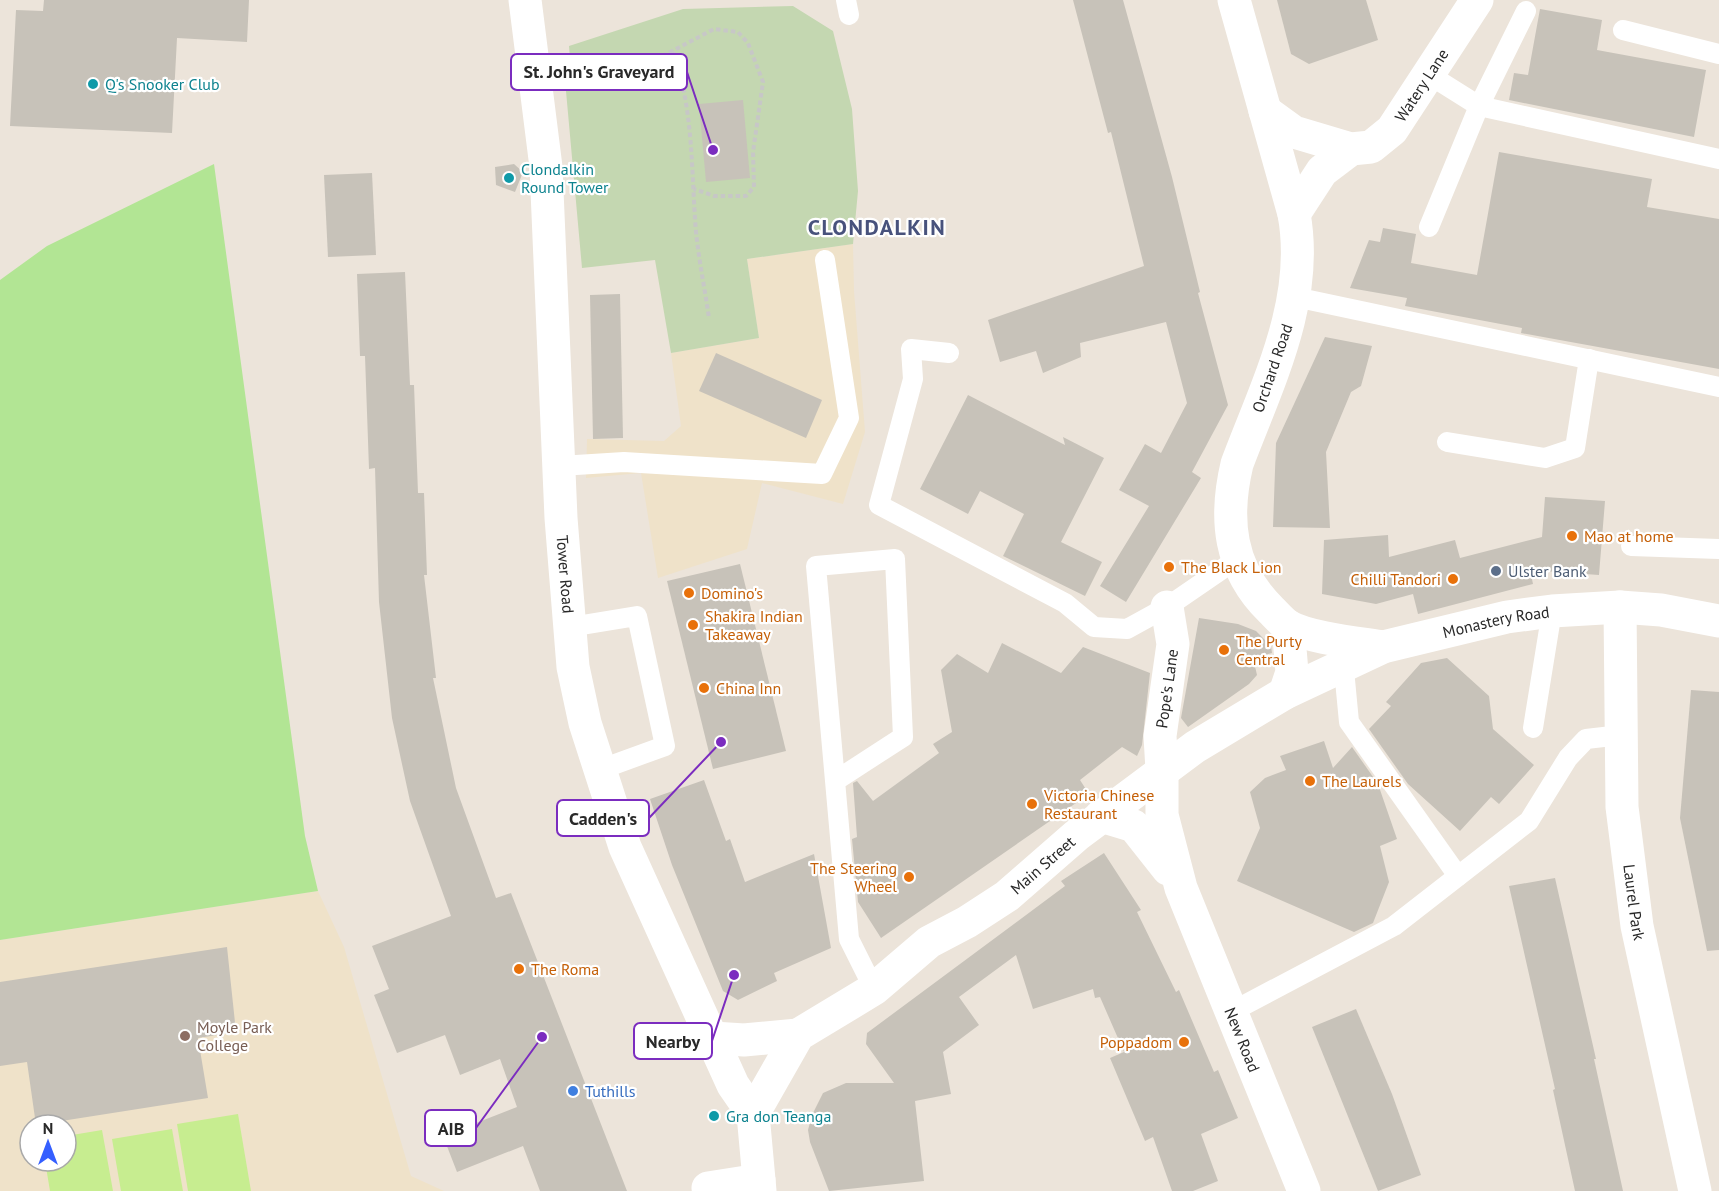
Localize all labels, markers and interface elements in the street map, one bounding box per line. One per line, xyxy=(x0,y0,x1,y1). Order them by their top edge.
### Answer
street label: Watery Lane xyxy=(1390,45,1453,125)
callout: St. John's Graveyard xyxy=(511,54,687,90)
text: St. John's Graveyard xyxy=(523,60,675,83)
place label: Q's Snooker Club xyxy=(105,74,220,94)
marker: Q's Snooker Club xyxy=(86,77,100,91)
place label: Clondalkin Round Tower xyxy=(521,159,609,197)
marker: Clondalkin Round Tower xyxy=(502,171,516,185)
district label: CLONDALKIN xyxy=(808,213,946,241)
street label: Orchard Road xyxy=(1247,321,1297,415)
place label: Mao at home xyxy=(1584,526,1674,546)
marker: Mao at home xyxy=(1565,529,1579,543)
street label: Tower Road xyxy=(552,534,579,614)
place label: The Black Lion xyxy=(1181,557,1282,577)
marker: The Black Lion xyxy=(1162,560,1176,574)
place label: Ulster Bank xyxy=(1508,561,1587,581)
marker: Ulster Bank xyxy=(1489,564,1503,578)
place label: Chilli Tandori xyxy=(1351,569,1441,589)
marker: Chilli Tandori xyxy=(1446,572,1460,586)
place label: Domino's xyxy=(701,583,763,603)
marker: Domino's xyxy=(682,586,696,600)
street label: Monastery Road xyxy=(1441,601,1551,642)
place label: Shakira Indian Takeaway xyxy=(705,606,803,644)
marker: Shakira Indian Takeaway xyxy=(686,618,700,632)
place label: The Purty Central xyxy=(1236,631,1302,669)
marker: The Purty Central xyxy=(1217,643,1231,657)
street label: Pope's Lane xyxy=(1151,648,1182,729)
place label: China Inn xyxy=(716,678,781,698)
marker: China Inn xyxy=(697,681,711,695)
place label: The Laurels xyxy=(1322,771,1402,791)
marker: The Laurels xyxy=(1303,774,1317,788)
place label: Victoria Chinese Restaurant xyxy=(1043,785,1154,823)
marker: Victoria Chinese Restaurant xyxy=(1025,797,1039,811)
callout: Cadden's xyxy=(557,800,649,836)
text: Cadden's xyxy=(569,807,637,830)
street label: Main Street xyxy=(1006,831,1079,898)
place label: The Steering Wheel xyxy=(810,858,897,896)
street label: Laurel Park xyxy=(1619,863,1650,942)
marker: The Steering Wheel xyxy=(902,870,916,884)
place label: The Roma xyxy=(531,959,599,979)
marker: The Roma xyxy=(512,962,526,976)
street label: New Road xyxy=(1220,1004,1265,1075)
place label: Moyle Park College xyxy=(197,1017,272,1055)
callout: Nearby xyxy=(634,1023,712,1059)
marker: Moyle Park College xyxy=(178,1029,192,1043)
text: Nearby xyxy=(646,1030,701,1053)
place label: Poppadom xyxy=(1100,1032,1172,1052)
marker: Poppadom xyxy=(1177,1035,1191,1049)
place label: Tuthills xyxy=(585,1081,636,1101)
marker: Tuthills xyxy=(566,1084,580,1098)
place label: Gra don Teanga xyxy=(726,1106,831,1126)
marker: Gra don Teanga xyxy=(707,1109,721,1123)
callout: AIB xyxy=(425,1110,476,1146)
north arrow xyxy=(18,1113,78,1173)
text: AIB xyxy=(438,1117,464,1140)
text: N xyxy=(43,1118,53,1138)

